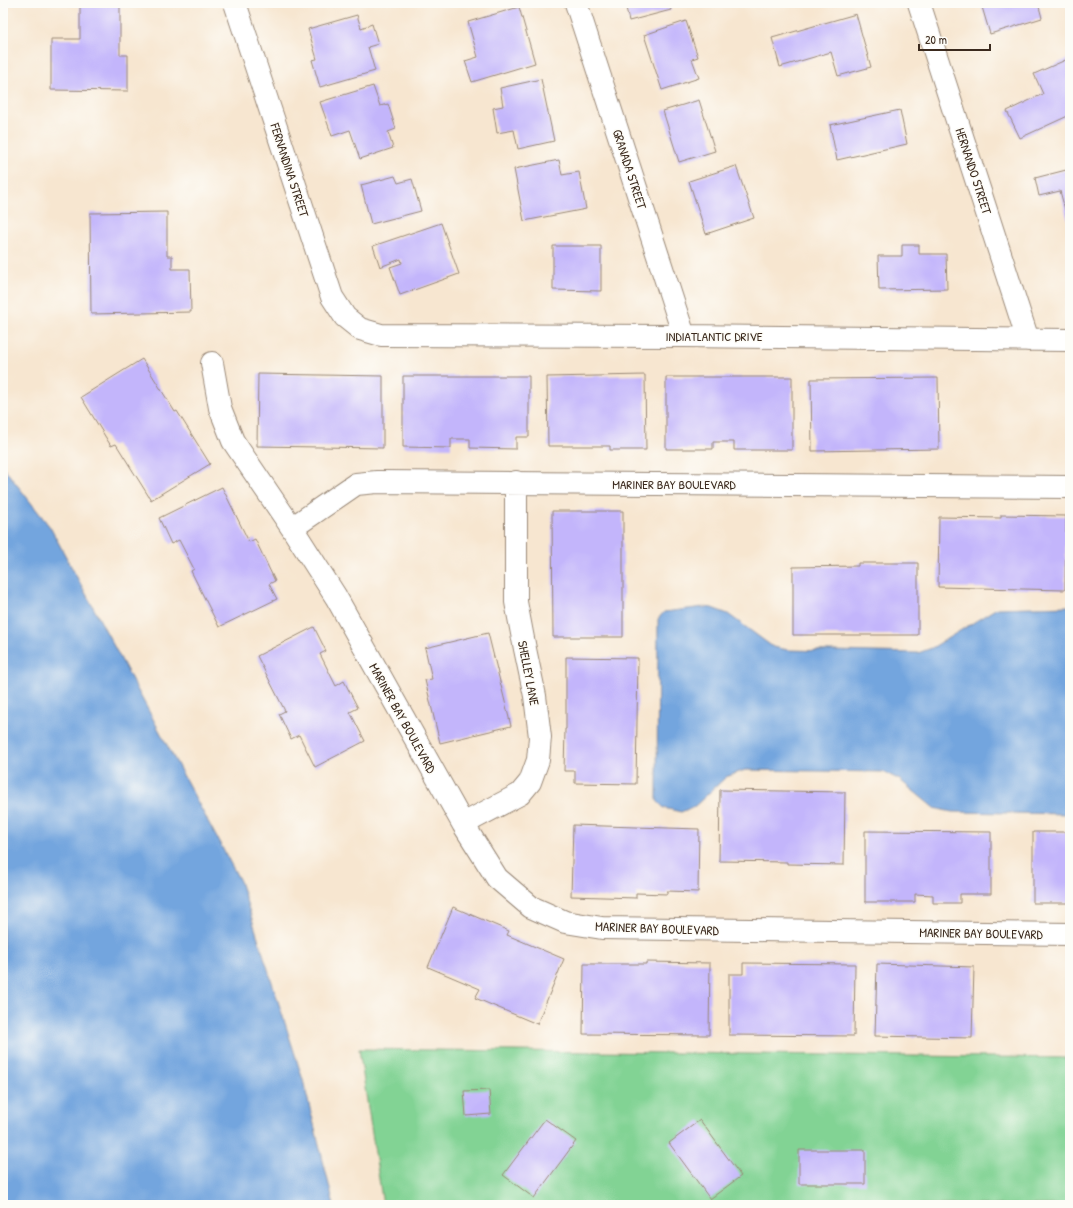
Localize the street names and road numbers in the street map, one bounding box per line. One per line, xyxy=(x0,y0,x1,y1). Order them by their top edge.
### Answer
street label: FERNANDINA STREET xyxy=(266,120,314,220)
street label: HERNANDO STREET xyxy=(952,125,997,217)
street label: GRANADA STREET xyxy=(609,127,652,212)
street label: INDIATLANTIC DRIVE xyxy=(665,327,763,345)
street label: MARINER BAY BOULEVARD xyxy=(612,475,737,493)
street label: SHELLEY LANE xyxy=(514,639,544,707)
street label: MARINER BAY BOULEVARD xyxy=(365,660,441,777)
street label: MARINER BAY BOULEVARD xyxy=(595,917,720,939)
street label: MARINER BAY BOULEVARD xyxy=(919,923,1044,943)

